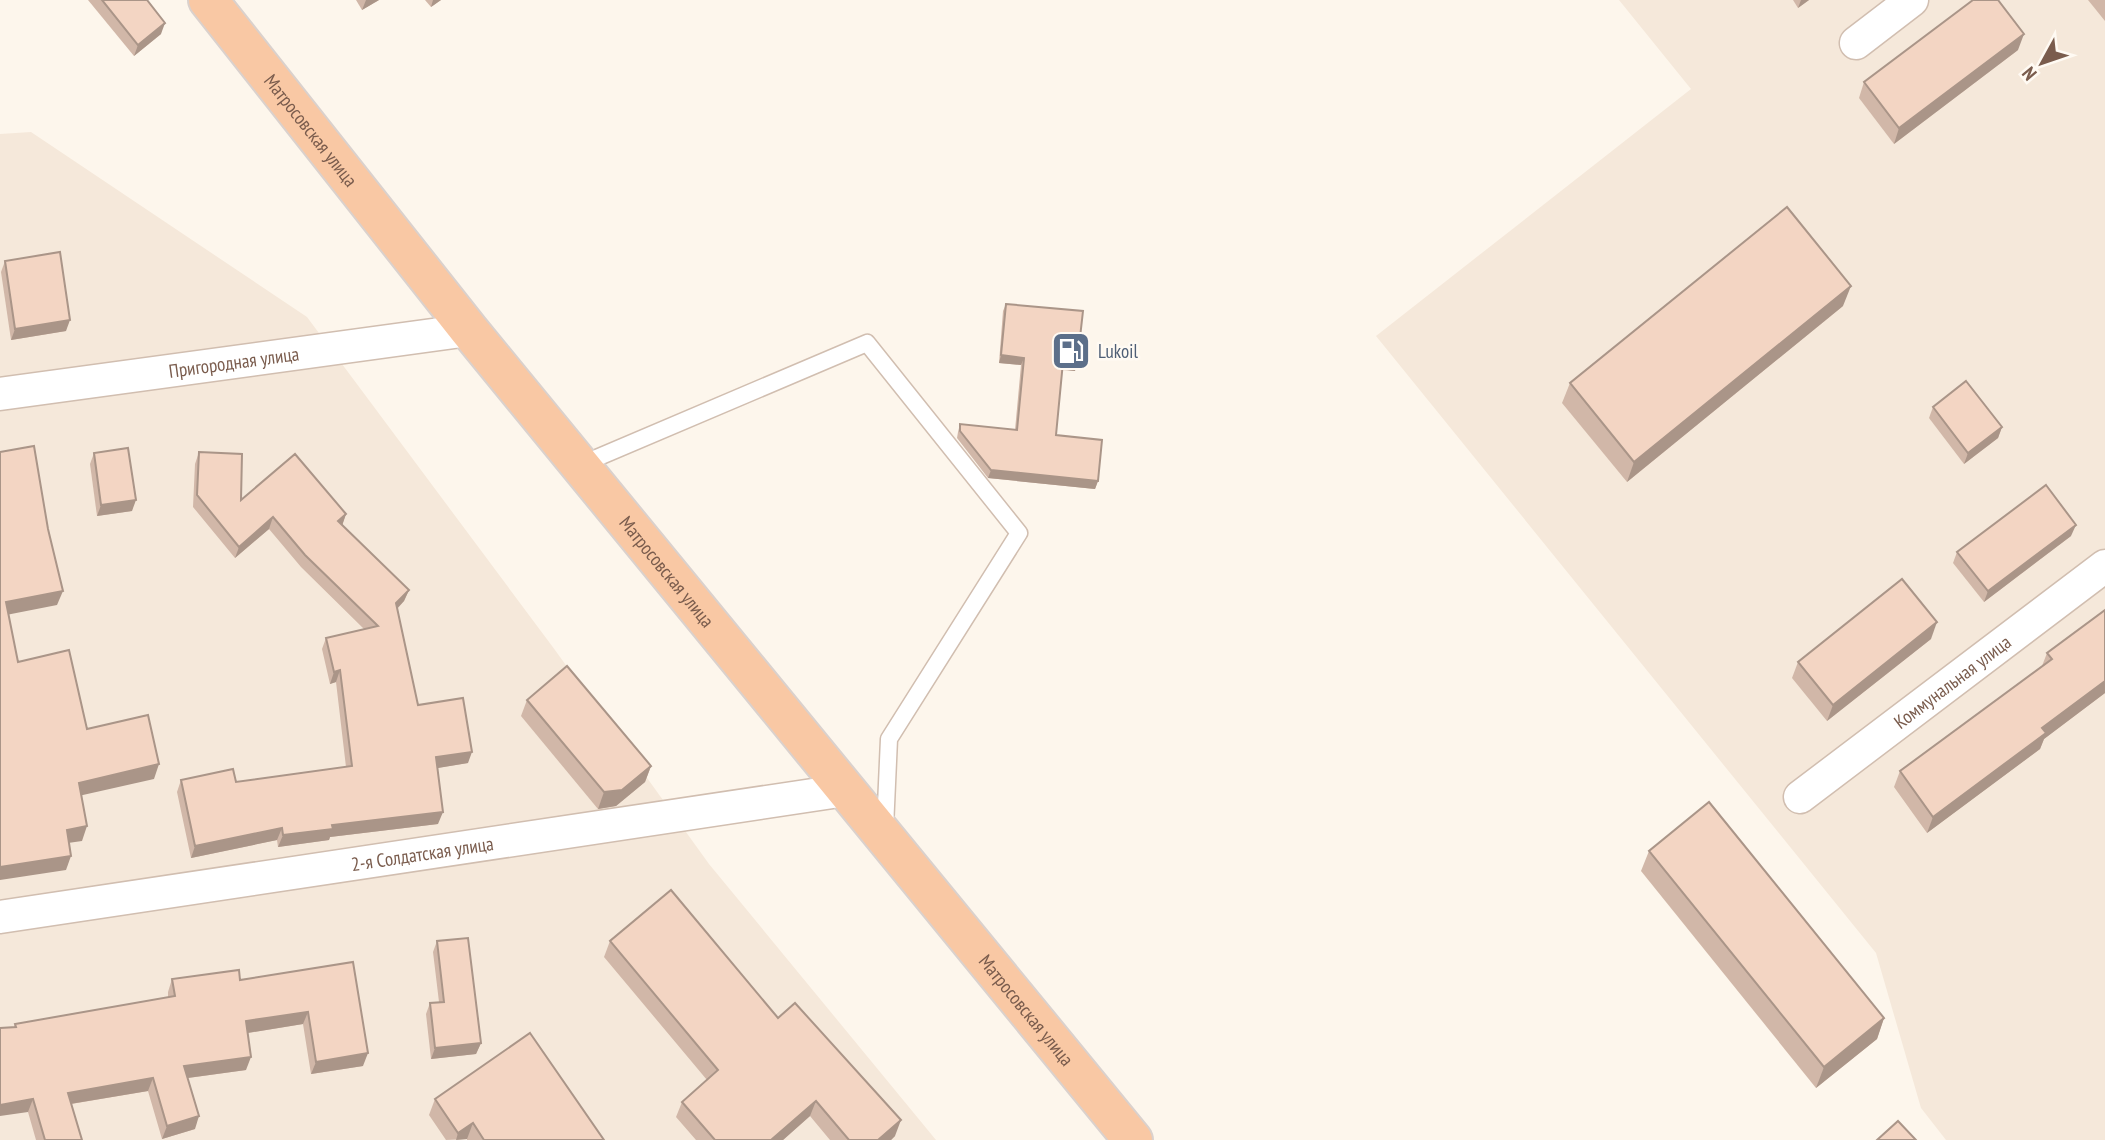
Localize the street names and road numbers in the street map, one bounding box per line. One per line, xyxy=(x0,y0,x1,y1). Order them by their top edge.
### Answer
street label: Матросовская улица xyxy=(259,69,363,191)
street label: Пригородная улица xyxy=(167,341,300,383)
street label: Матросовская улица xyxy=(614,511,720,632)
street label: Коммунальная улица xyxy=(1889,630,2016,734)
street label: 2-я Солдатская улица xyxy=(350,831,495,876)
street label: Матросовская улица xyxy=(974,950,1079,1070)

